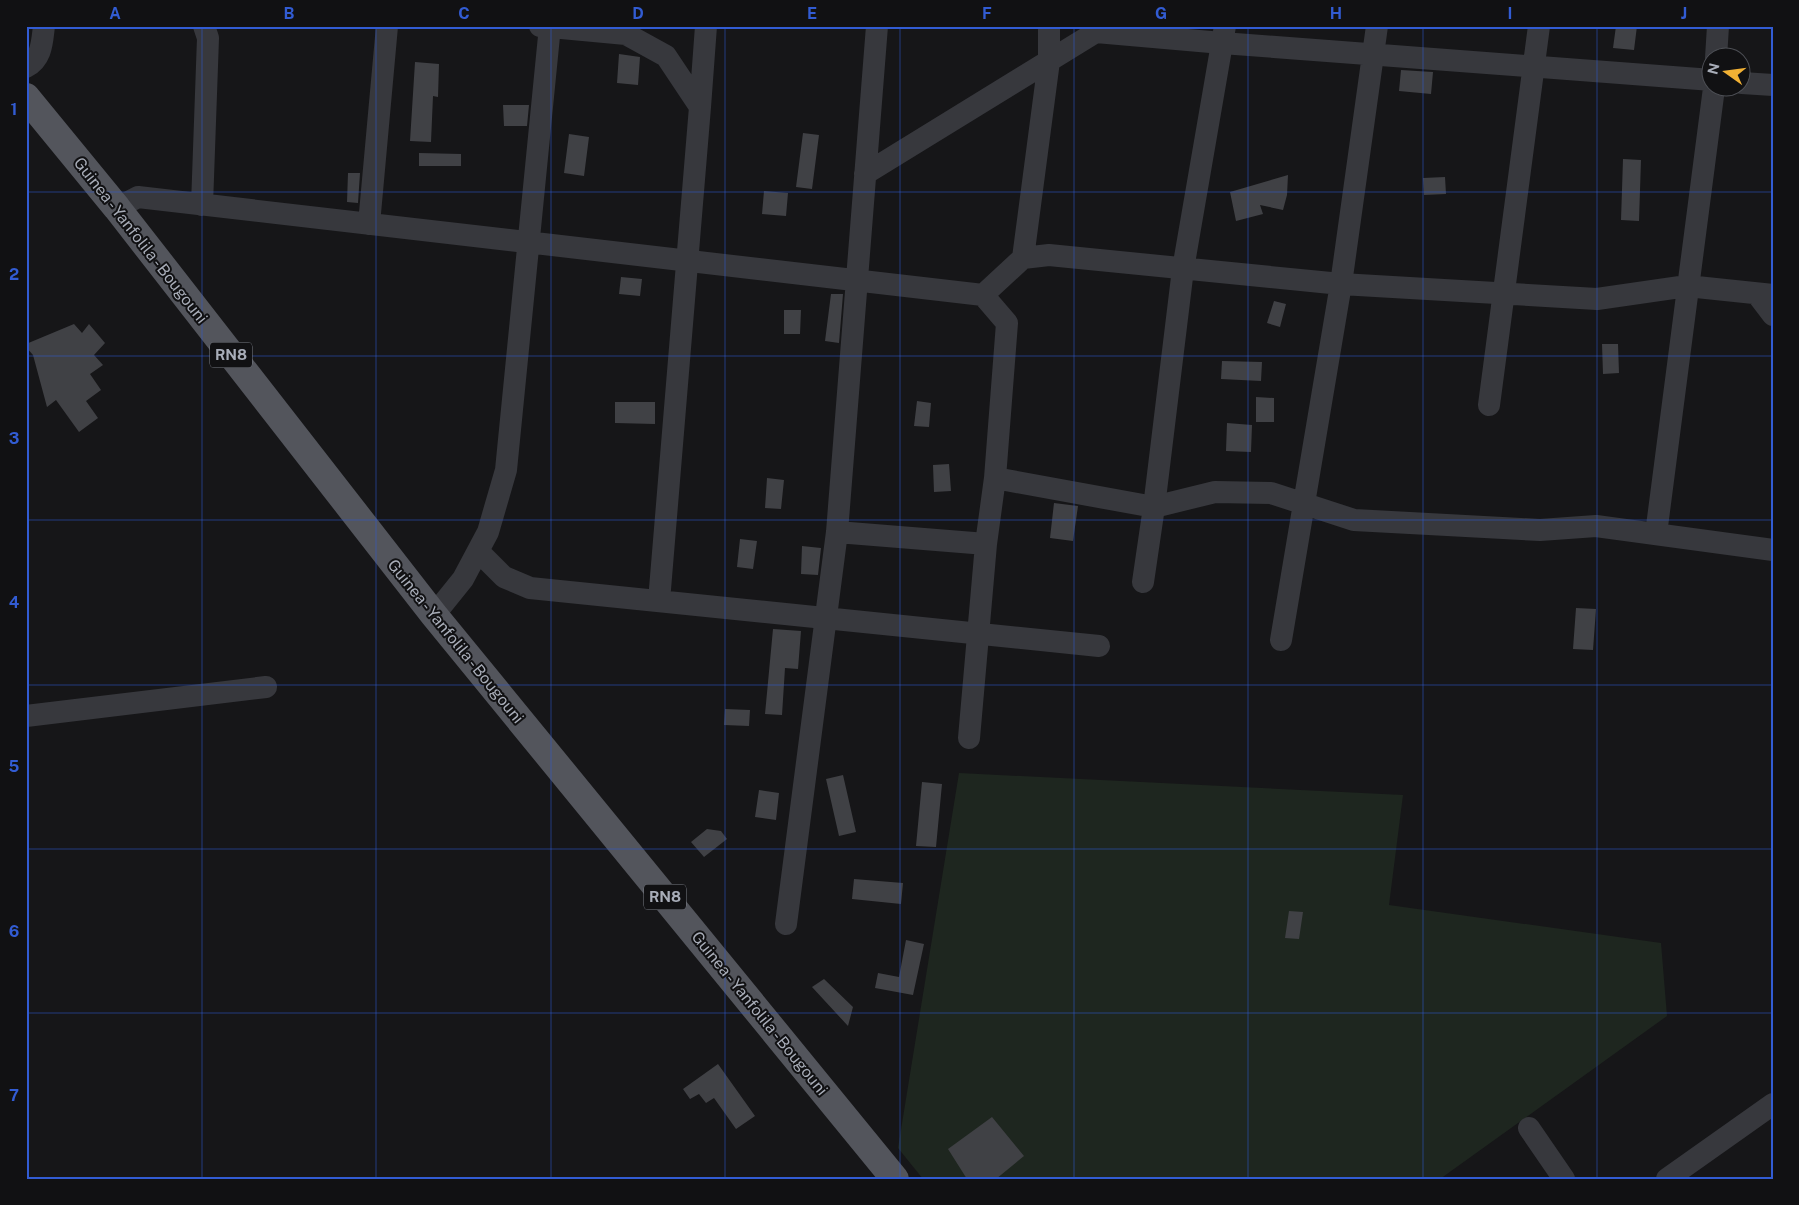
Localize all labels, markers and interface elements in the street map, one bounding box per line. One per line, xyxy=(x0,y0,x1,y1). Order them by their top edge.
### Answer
text: A xyxy=(109,4,121,23)
text: B xyxy=(284,4,295,23)
text: C xyxy=(458,4,470,23)
text: D xyxy=(632,4,644,23)
text: E xyxy=(807,4,817,23)
text: F xyxy=(982,4,992,23)
text: G xyxy=(1155,4,1167,23)
text: H xyxy=(1330,4,1342,23)
text: I xyxy=(1508,4,1512,23)
text: J xyxy=(1681,4,1687,23)
north arrow xyxy=(1702,48,1752,98)
text: N xyxy=(1704,62,1722,76)
text: 1 xyxy=(11,100,17,119)
street label: Guinea - Yanfolila - Bougouni xyxy=(70,153,211,327)
text: 2 xyxy=(9,265,19,284)
road number: RN8 xyxy=(210,342,252,368)
text: 3 xyxy=(9,429,19,448)
street label: Guinea - Yanfolila - Bougouni xyxy=(384,555,528,727)
text: 4 xyxy=(9,593,20,612)
text: 5 xyxy=(9,757,20,776)
road number: RN8 xyxy=(644,884,686,910)
text: 6 xyxy=(9,922,19,941)
street label: Guinea - Yanfolila - Bougouni xyxy=(688,927,832,1099)
text: 7 xyxy=(9,1086,19,1105)

